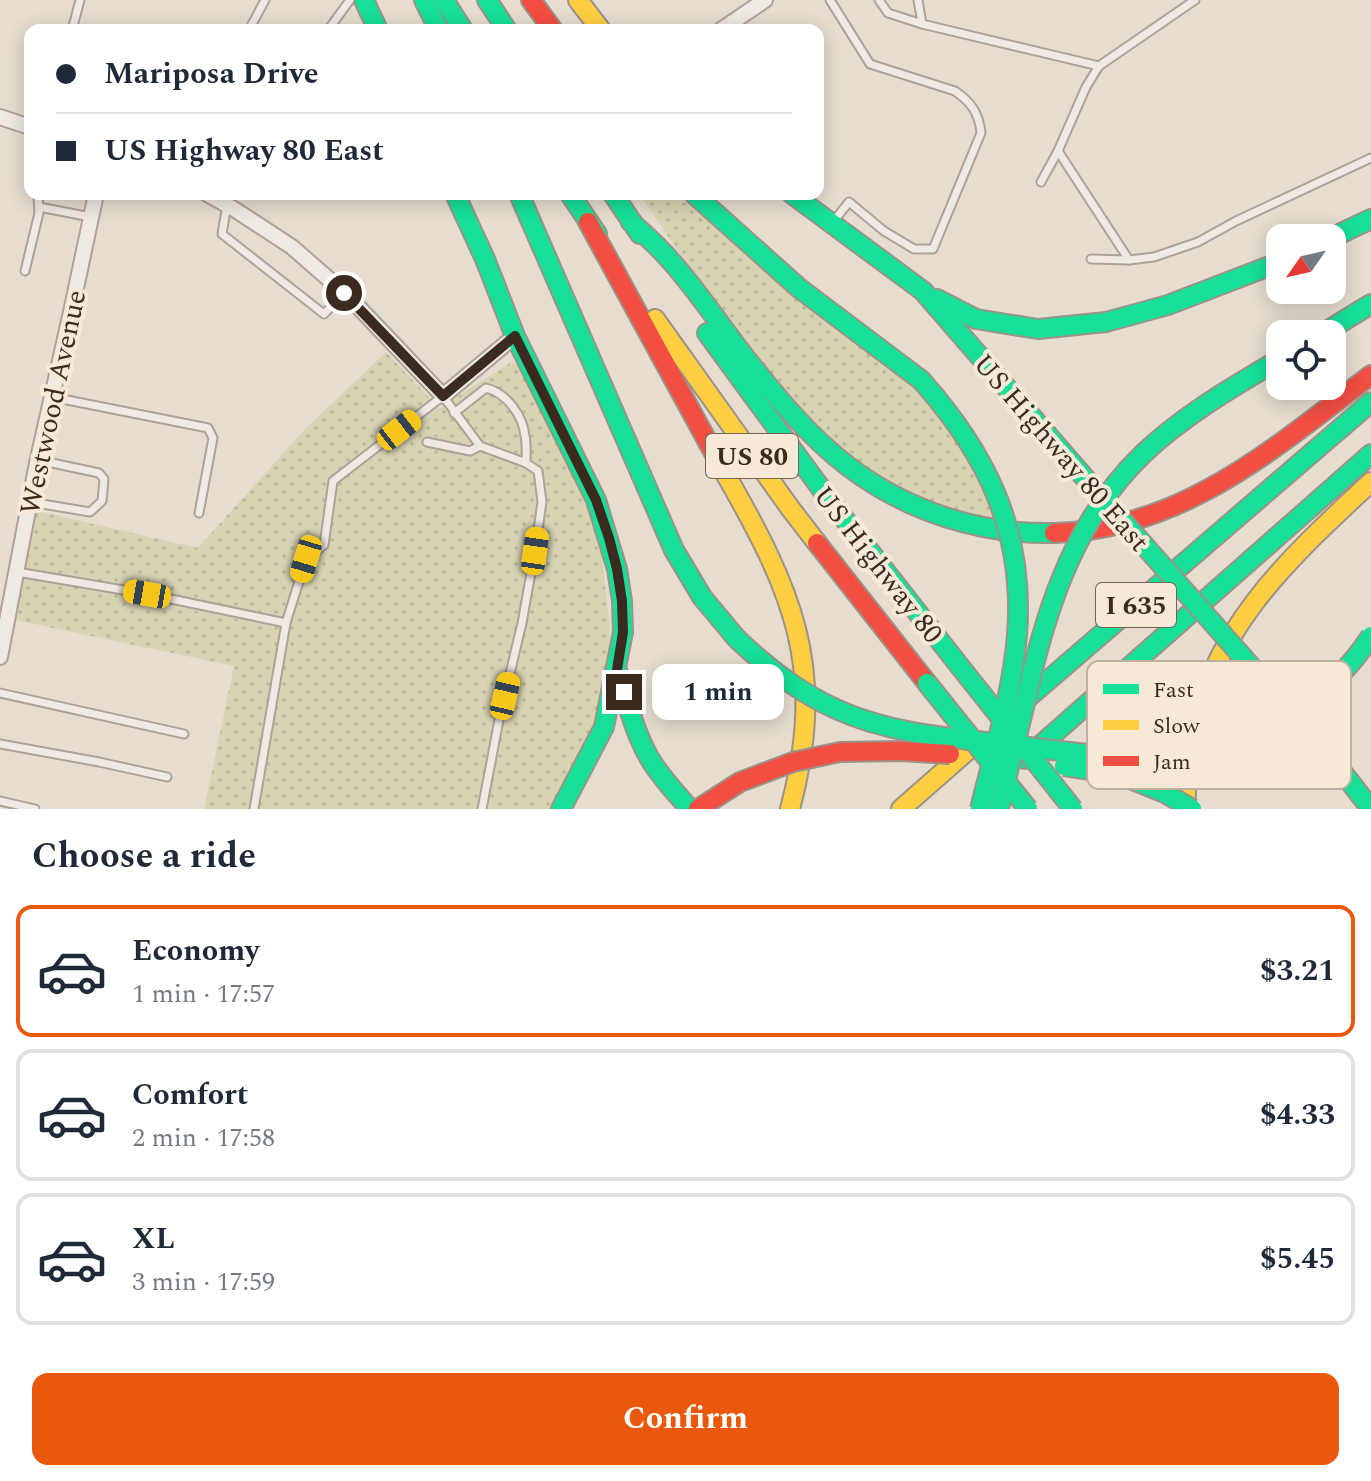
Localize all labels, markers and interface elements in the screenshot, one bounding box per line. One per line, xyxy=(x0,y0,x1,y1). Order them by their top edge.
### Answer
text: Mariposa Drive xyxy=(104,51,319,97)
text: US Highway 80 East xyxy=(104,128,384,174)
north arrow xyxy=(1266,224,1346,304)
map controls xyxy=(1266,224,1346,400)
route start xyxy=(326,275,362,311)
street label: Westwood Avenue xyxy=(9,286,98,519)
button: locate xyxy=(1266,320,1346,400)
street label: US Highway 80 East xyxy=(962,344,1159,562)
car xyxy=(373,406,425,454)
road number: US 80 xyxy=(706,434,798,478)
street label: US Highway 80 xyxy=(802,477,953,653)
car xyxy=(520,526,550,576)
car xyxy=(288,533,324,585)
car xyxy=(121,578,173,610)
road number: I 635 xyxy=(1096,583,1176,627)
legend xyxy=(1087,661,1351,789)
callout: 1 min xyxy=(652,664,784,720)
car xyxy=(488,670,522,722)
text: 1 min xyxy=(683,672,753,712)
route end xyxy=(606,674,642,710)
text: Fast xyxy=(1153,674,1194,707)
text: Slow xyxy=(1153,710,1201,743)
text: Jam xyxy=(1153,746,1191,779)
text: Choose a ride xyxy=(32,829,256,884)
text: Economy xyxy=(132,928,259,974)
icon: car xyxy=(36,935,108,1007)
text: $3.21 xyxy=(1260,948,1335,994)
text: 1 min · 17:57 xyxy=(132,974,275,1014)
text: Comfort xyxy=(132,1072,248,1118)
icon: car xyxy=(36,1079,108,1151)
text: $4.33 xyxy=(1260,1092,1335,1138)
text: 2 min · 17:58 xyxy=(132,1118,275,1158)
text: XL xyxy=(132,1216,175,1262)
icon: car xyxy=(36,1223,108,1295)
text: $5.45 xyxy=(1260,1236,1335,1282)
text: 3 min · 17:59 xyxy=(132,1262,275,1302)
button: Confirm xyxy=(32,1373,1339,1465)

